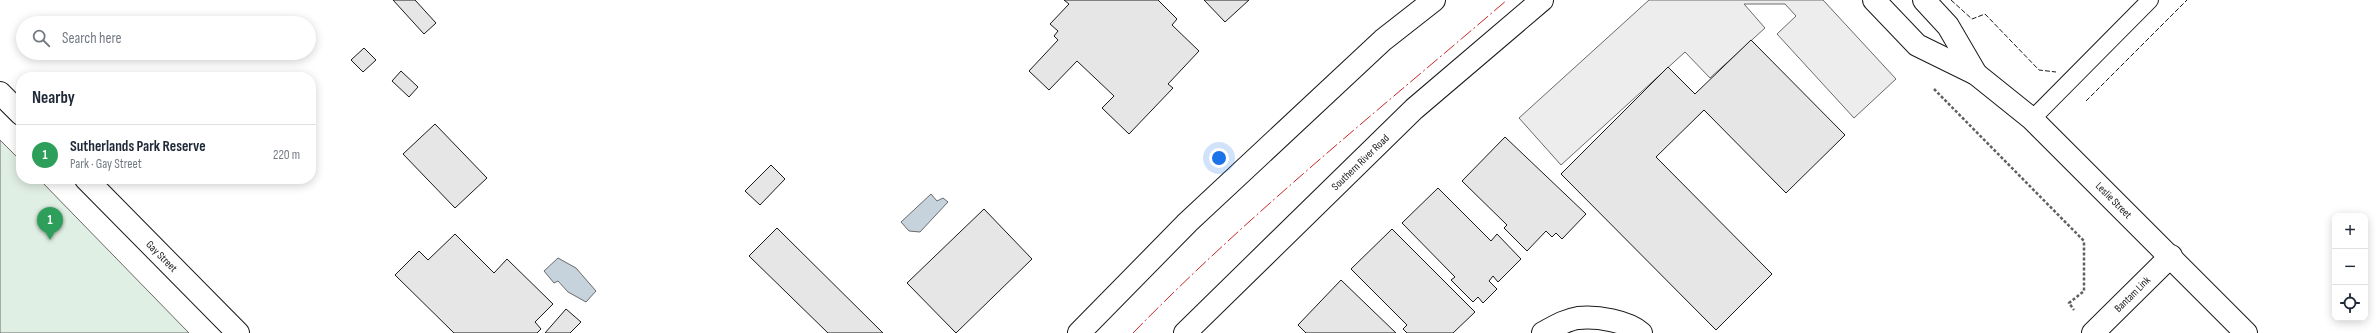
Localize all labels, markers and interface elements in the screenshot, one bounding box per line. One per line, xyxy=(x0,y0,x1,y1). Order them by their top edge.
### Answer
search box xyxy=(16,16,316,60)
icon: search xyxy=(30,27,52,49)
text: Search here xyxy=(62,29,122,48)
text: Nearby xyxy=(32,88,75,108)
street label: Southern River Road xyxy=(1329,131,1392,193)
text: Sutherlands Park Reserve xyxy=(70,137,206,156)
text: 1 xyxy=(42,147,48,163)
text: 220 m xyxy=(273,147,300,163)
your location xyxy=(1209,148,1229,168)
text: Park · Gay Street xyxy=(70,156,142,172)
street label: Leslie Street xyxy=(2093,179,2135,222)
pin: 1 xyxy=(37,207,63,240)
map controls xyxy=(2332,213,2368,321)
button: + xyxy=(2332,213,2368,249)
street label: Gay Street xyxy=(143,238,180,275)
button: − xyxy=(2332,249,2368,285)
street label: Bantam Link xyxy=(2112,273,2154,315)
button: locate xyxy=(2332,285,2368,321)

